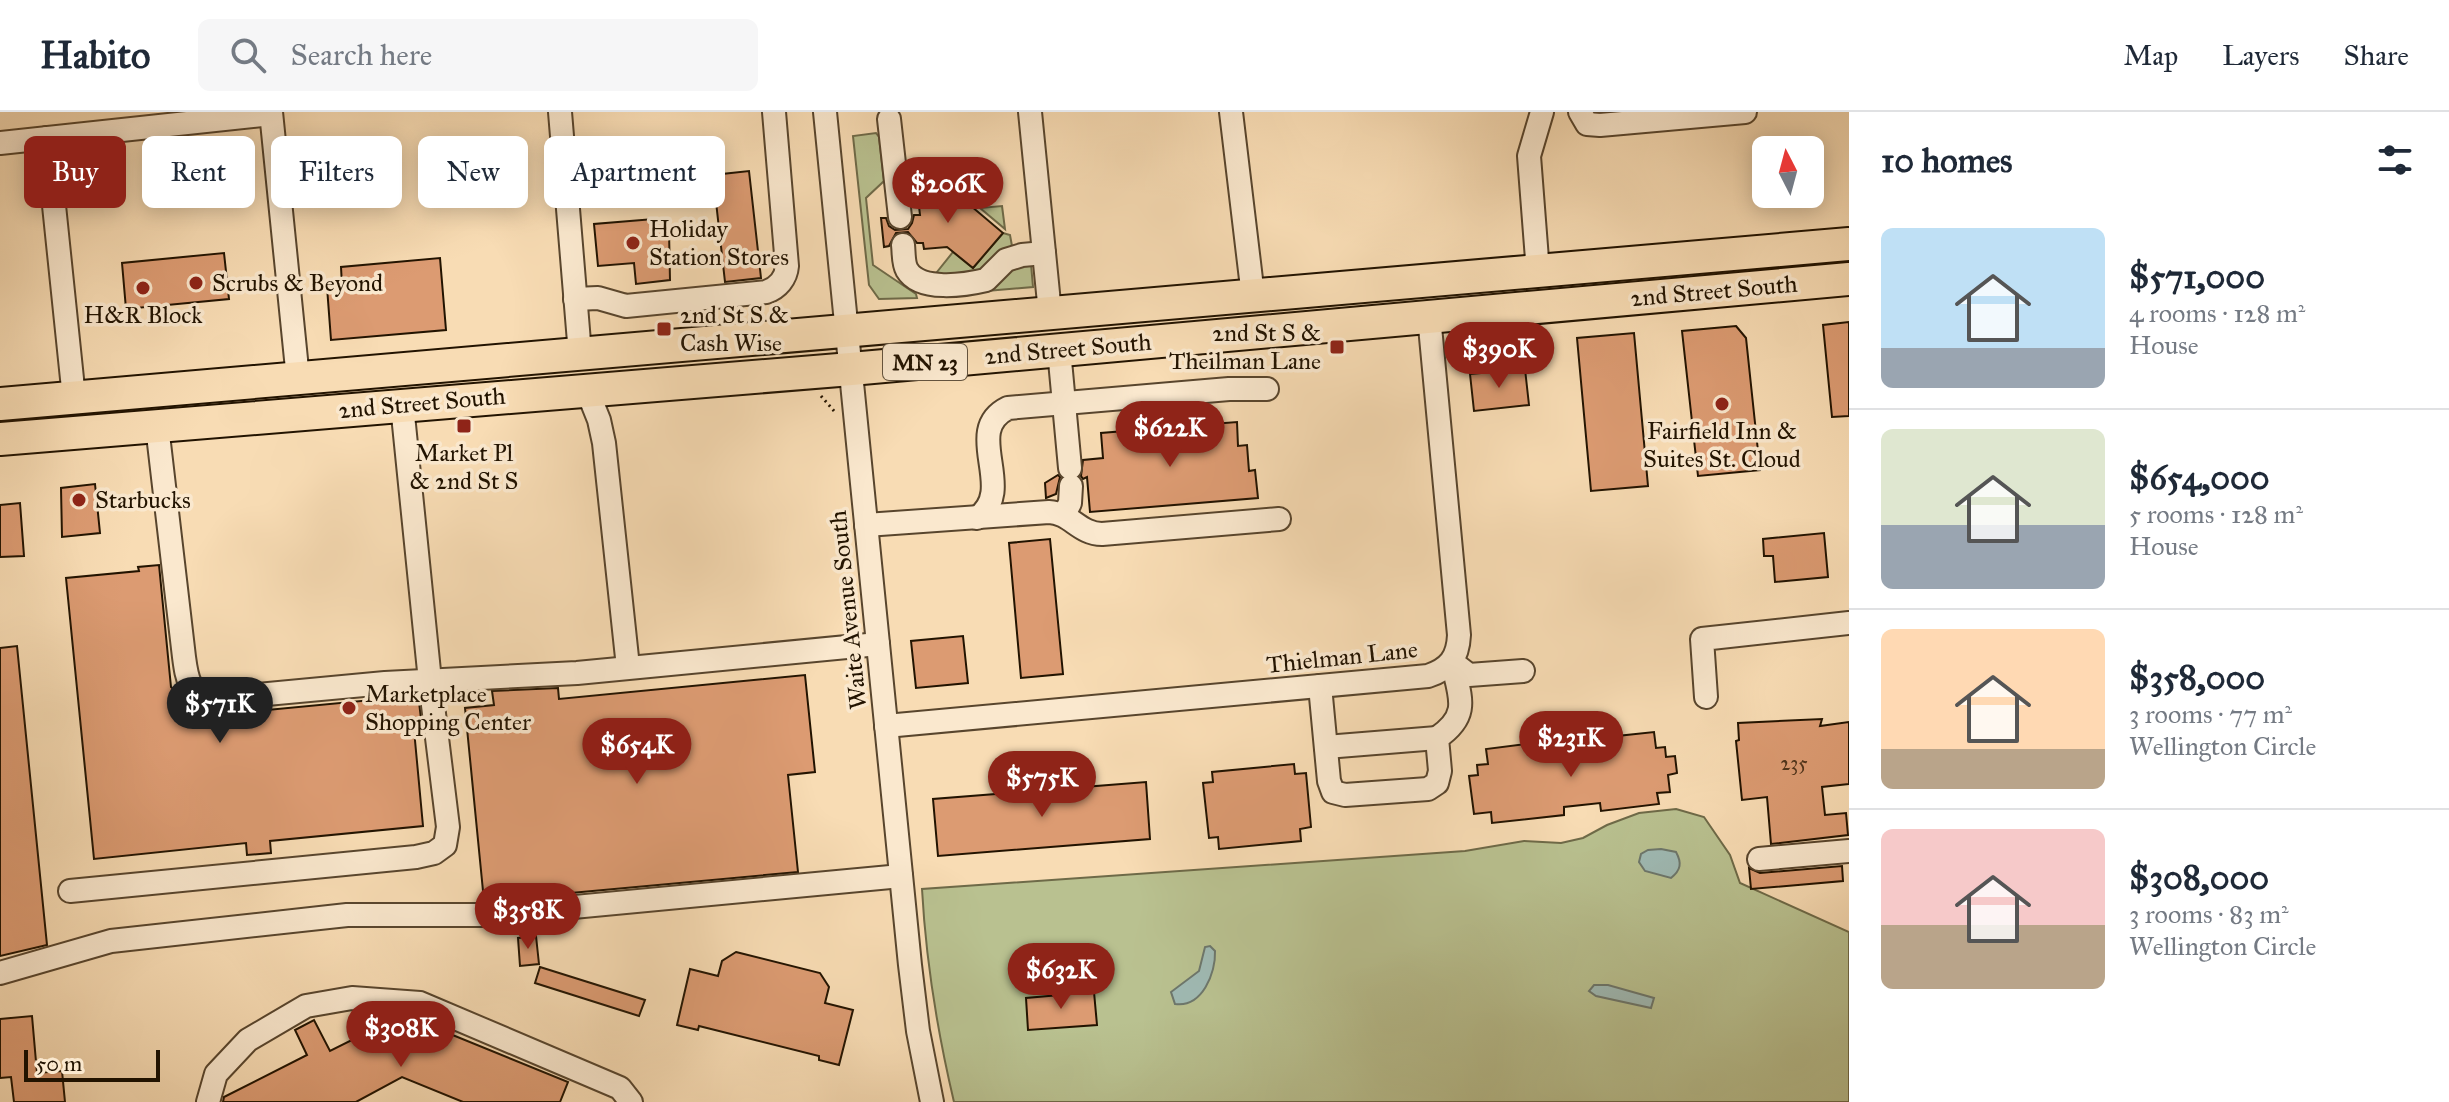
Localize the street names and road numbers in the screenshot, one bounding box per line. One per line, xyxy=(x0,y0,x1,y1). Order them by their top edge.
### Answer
street label: 2nd Street South xyxy=(1629,269,1799,313)
street label: 2nd Street South xyxy=(983,327,1153,371)
road number: MN 23 xyxy=(883,344,967,380)
street label: 2nd Street South xyxy=(337,381,507,425)
street label: Waite Avenue South xyxy=(823,509,873,711)
street label: Thielman Lane xyxy=(1265,634,1419,680)

